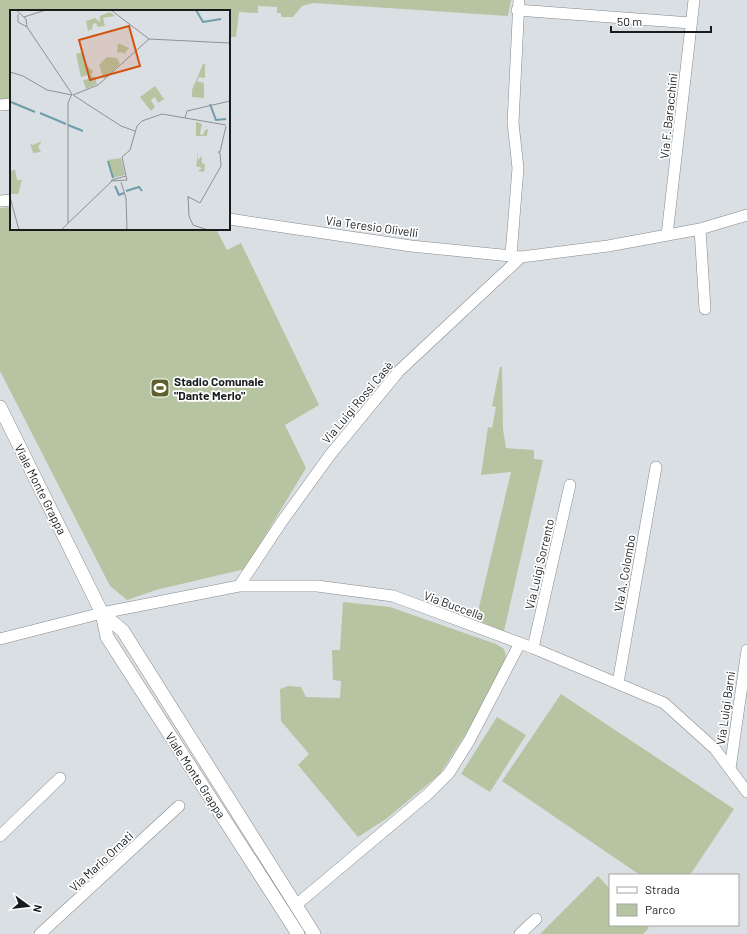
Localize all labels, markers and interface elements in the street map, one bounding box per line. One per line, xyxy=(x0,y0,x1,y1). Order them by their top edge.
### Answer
scale bar xyxy=(611,8,711,34)
inset map xyxy=(10,10,230,230)
text: 50 m xyxy=(617,14,642,28)
street label: Via F. Baracchini xyxy=(657,73,679,159)
street label: Via Teresio Olivelli xyxy=(325,213,419,239)
street label: Via Luigi Rossi Casè xyxy=(319,358,395,446)
place label: Stadio Comunale "Dante Merlo" xyxy=(174,374,264,402)
sports icon: Stadio Comunale "Dante Merlo" xyxy=(149,377,171,399)
street label: Viale Monte Grappa xyxy=(12,441,70,537)
street label: Via Luigi Sorrento xyxy=(522,517,556,611)
street label: Via A. Colombo xyxy=(610,534,638,612)
street label: Via Buccella xyxy=(422,588,486,622)
street label: Via Luigi Barni xyxy=(713,670,737,746)
street label: Viale Monte Grappa xyxy=(163,729,229,821)
street label: Via Mario Ornati xyxy=(66,828,136,894)
legend xyxy=(609,874,739,926)
text: Strada xyxy=(645,882,680,896)
north arrow xyxy=(8,886,48,926)
text: Parco xyxy=(645,902,675,916)
text: N xyxy=(31,903,45,914)

